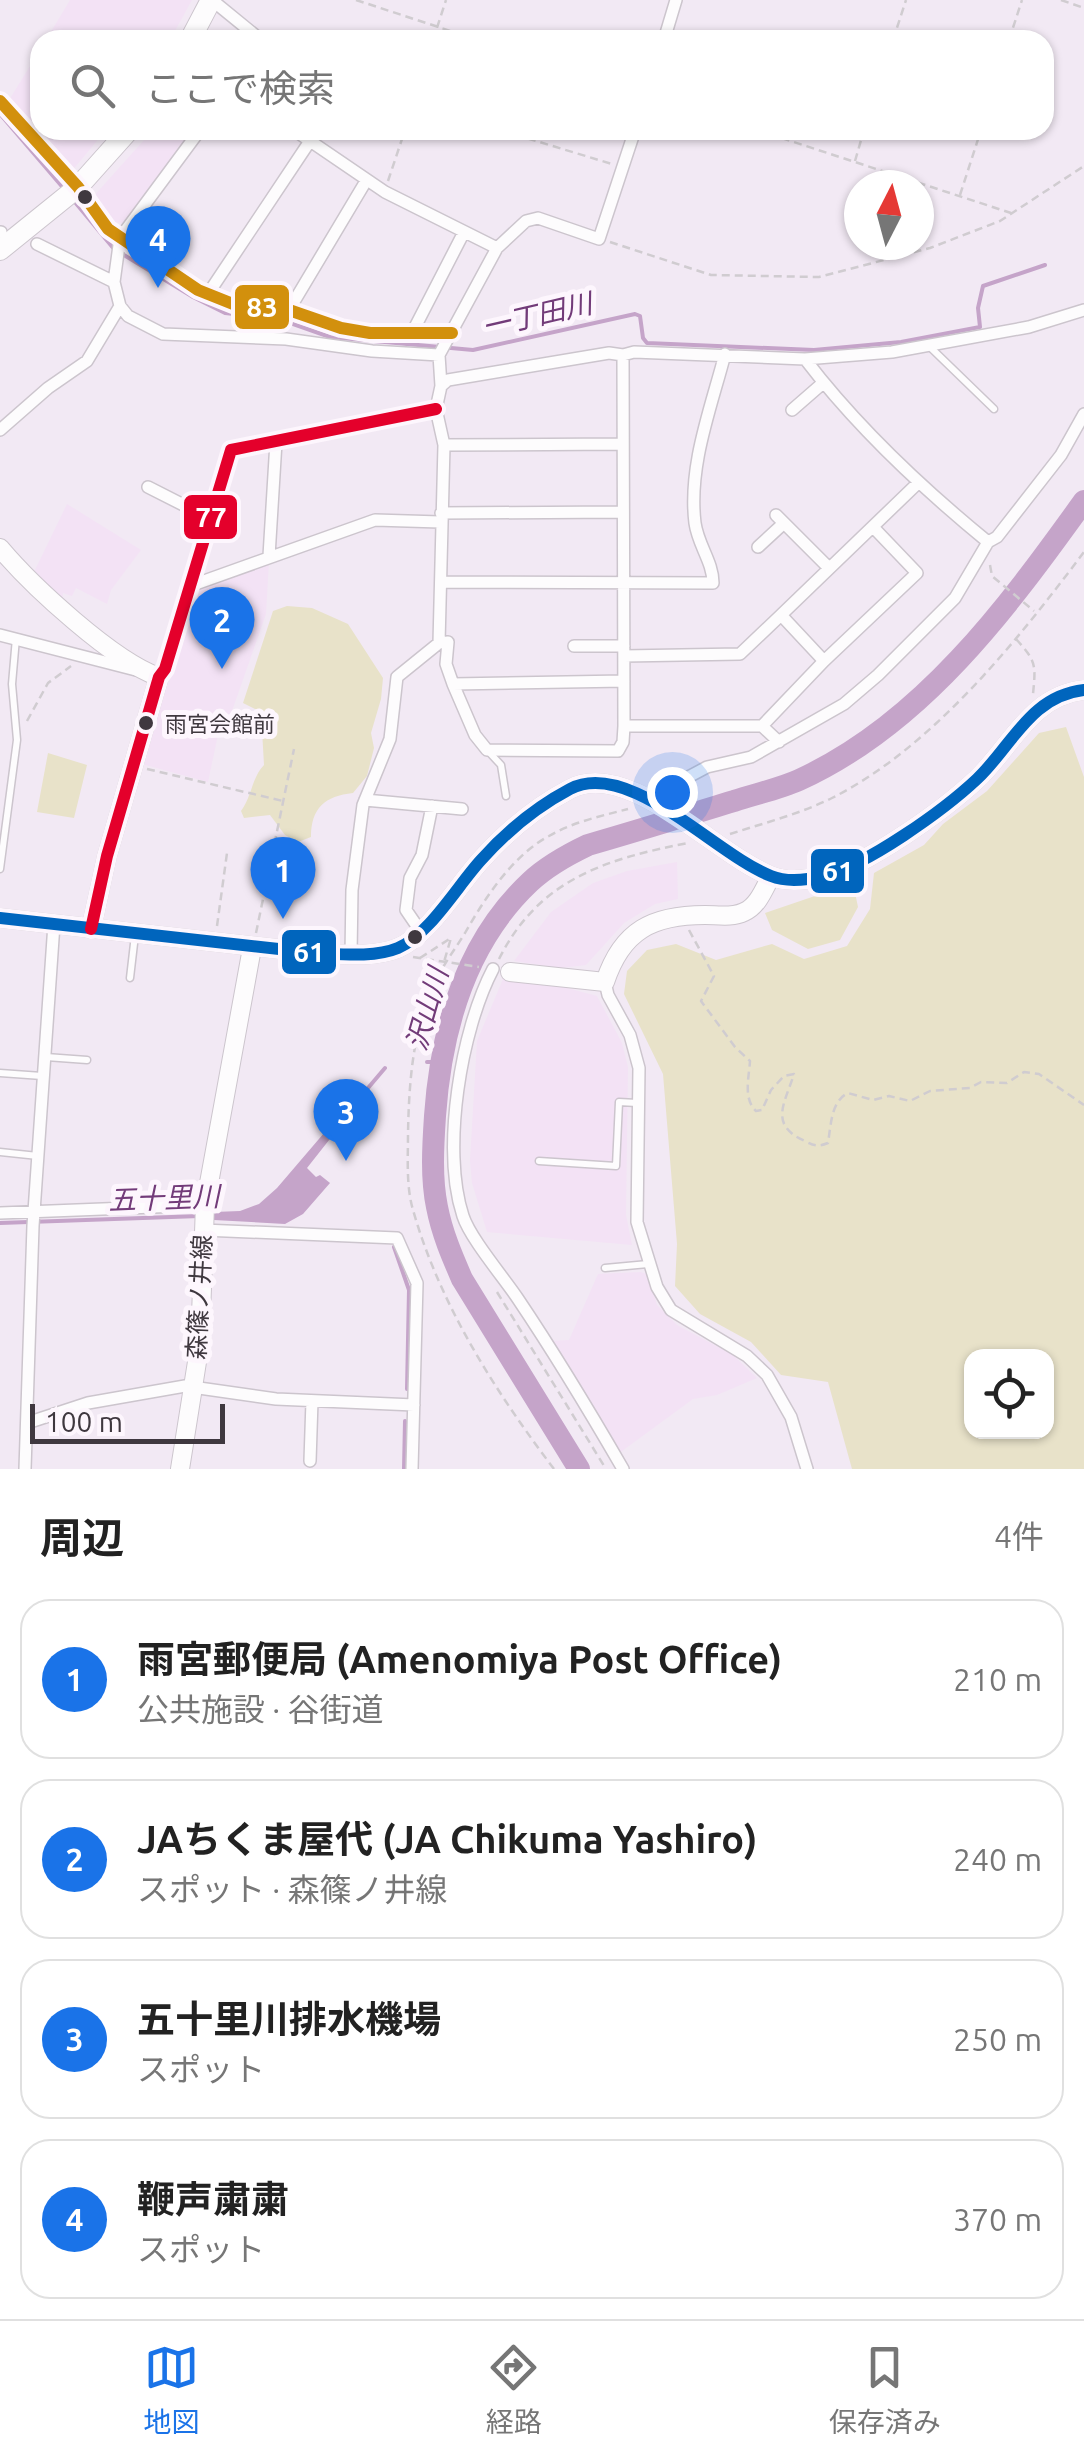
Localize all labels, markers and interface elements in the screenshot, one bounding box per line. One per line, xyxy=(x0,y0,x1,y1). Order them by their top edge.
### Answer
search box xyxy=(30,30,1054,140)
icon: search xyxy=(65,58,120,113)
text: ここで検索 xyxy=(145,67,335,109)
north arrow xyxy=(844,170,934,260)
unlabelled marker xyxy=(75,187,95,207)
pin: 4 xyxy=(126,206,190,288)
line badge: 83 xyxy=(233,283,291,331)
water label: 一丁田川 xyxy=(479,286,598,342)
text: 83 xyxy=(246,291,278,322)
line badge: 77 xyxy=(182,493,239,541)
text: 77 xyxy=(195,501,227,532)
pin: 2 xyxy=(190,586,254,669)
place label: 雨宮会館前 xyxy=(165,711,275,736)
marker: 雨宮会館前 xyxy=(136,713,156,733)
your location xyxy=(647,767,698,818)
pin: 1 xyxy=(250,836,316,919)
line badge: 61 xyxy=(809,847,866,895)
text: 61 xyxy=(822,855,854,886)
unlabelled marker xyxy=(405,927,425,947)
line badge: 61 xyxy=(280,928,338,976)
text: 61 xyxy=(293,936,325,967)
water label: 沢山川 xyxy=(400,961,454,1054)
pin: 3 xyxy=(314,1078,378,1161)
water label: 五十里川 xyxy=(107,1180,223,1215)
street label: 森篠ノ井線 xyxy=(182,1234,216,1360)
map controls xyxy=(964,1349,1054,1439)
button: locate xyxy=(964,1349,1054,1439)
scale bar xyxy=(30,1399,225,1444)
text: 100 m xyxy=(45,1406,123,1437)
text: 周辺 xyxy=(40,1514,124,1561)
text: 4件 xyxy=(994,1518,1044,1554)
text: 雨宮郵便局 (Amenomiya Post Office) xyxy=(137,1638,782,1680)
text: 1 xyxy=(65,1661,84,1697)
text: 210 m xyxy=(953,1661,1042,1697)
text: 公共施設 · 谷街道 xyxy=(137,1691,384,1727)
text: JAちくま屋代 (JA Chikuma Yashiro) xyxy=(137,1818,757,1860)
text: 2 xyxy=(65,1841,84,1877)
text: 240 m xyxy=(953,1841,1042,1877)
text: スポット · 森篠ノ井線 xyxy=(137,1871,448,1907)
text: 五十里川排水機場 xyxy=(137,1998,441,2040)
text: 3 xyxy=(65,2021,84,2057)
text: 250 m xyxy=(953,2021,1042,2057)
text: スポット xyxy=(137,2051,265,2087)
text: 鞭声粛粛 xyxy=(137,2178,289,2220)
text: 4 xyxy=(65,2201,84,2237)
text: 370 m xyxy=(953,2201,1042,2237)
text: スポット xyxy=(137,2231,265,2267)
tab: 地図 xyxy=(143,2340,199,2440)
tab: 経路 xyxy=(486,2340,542,2440)
tab: 保存済み xyxy=(829,2340,941,2440)

